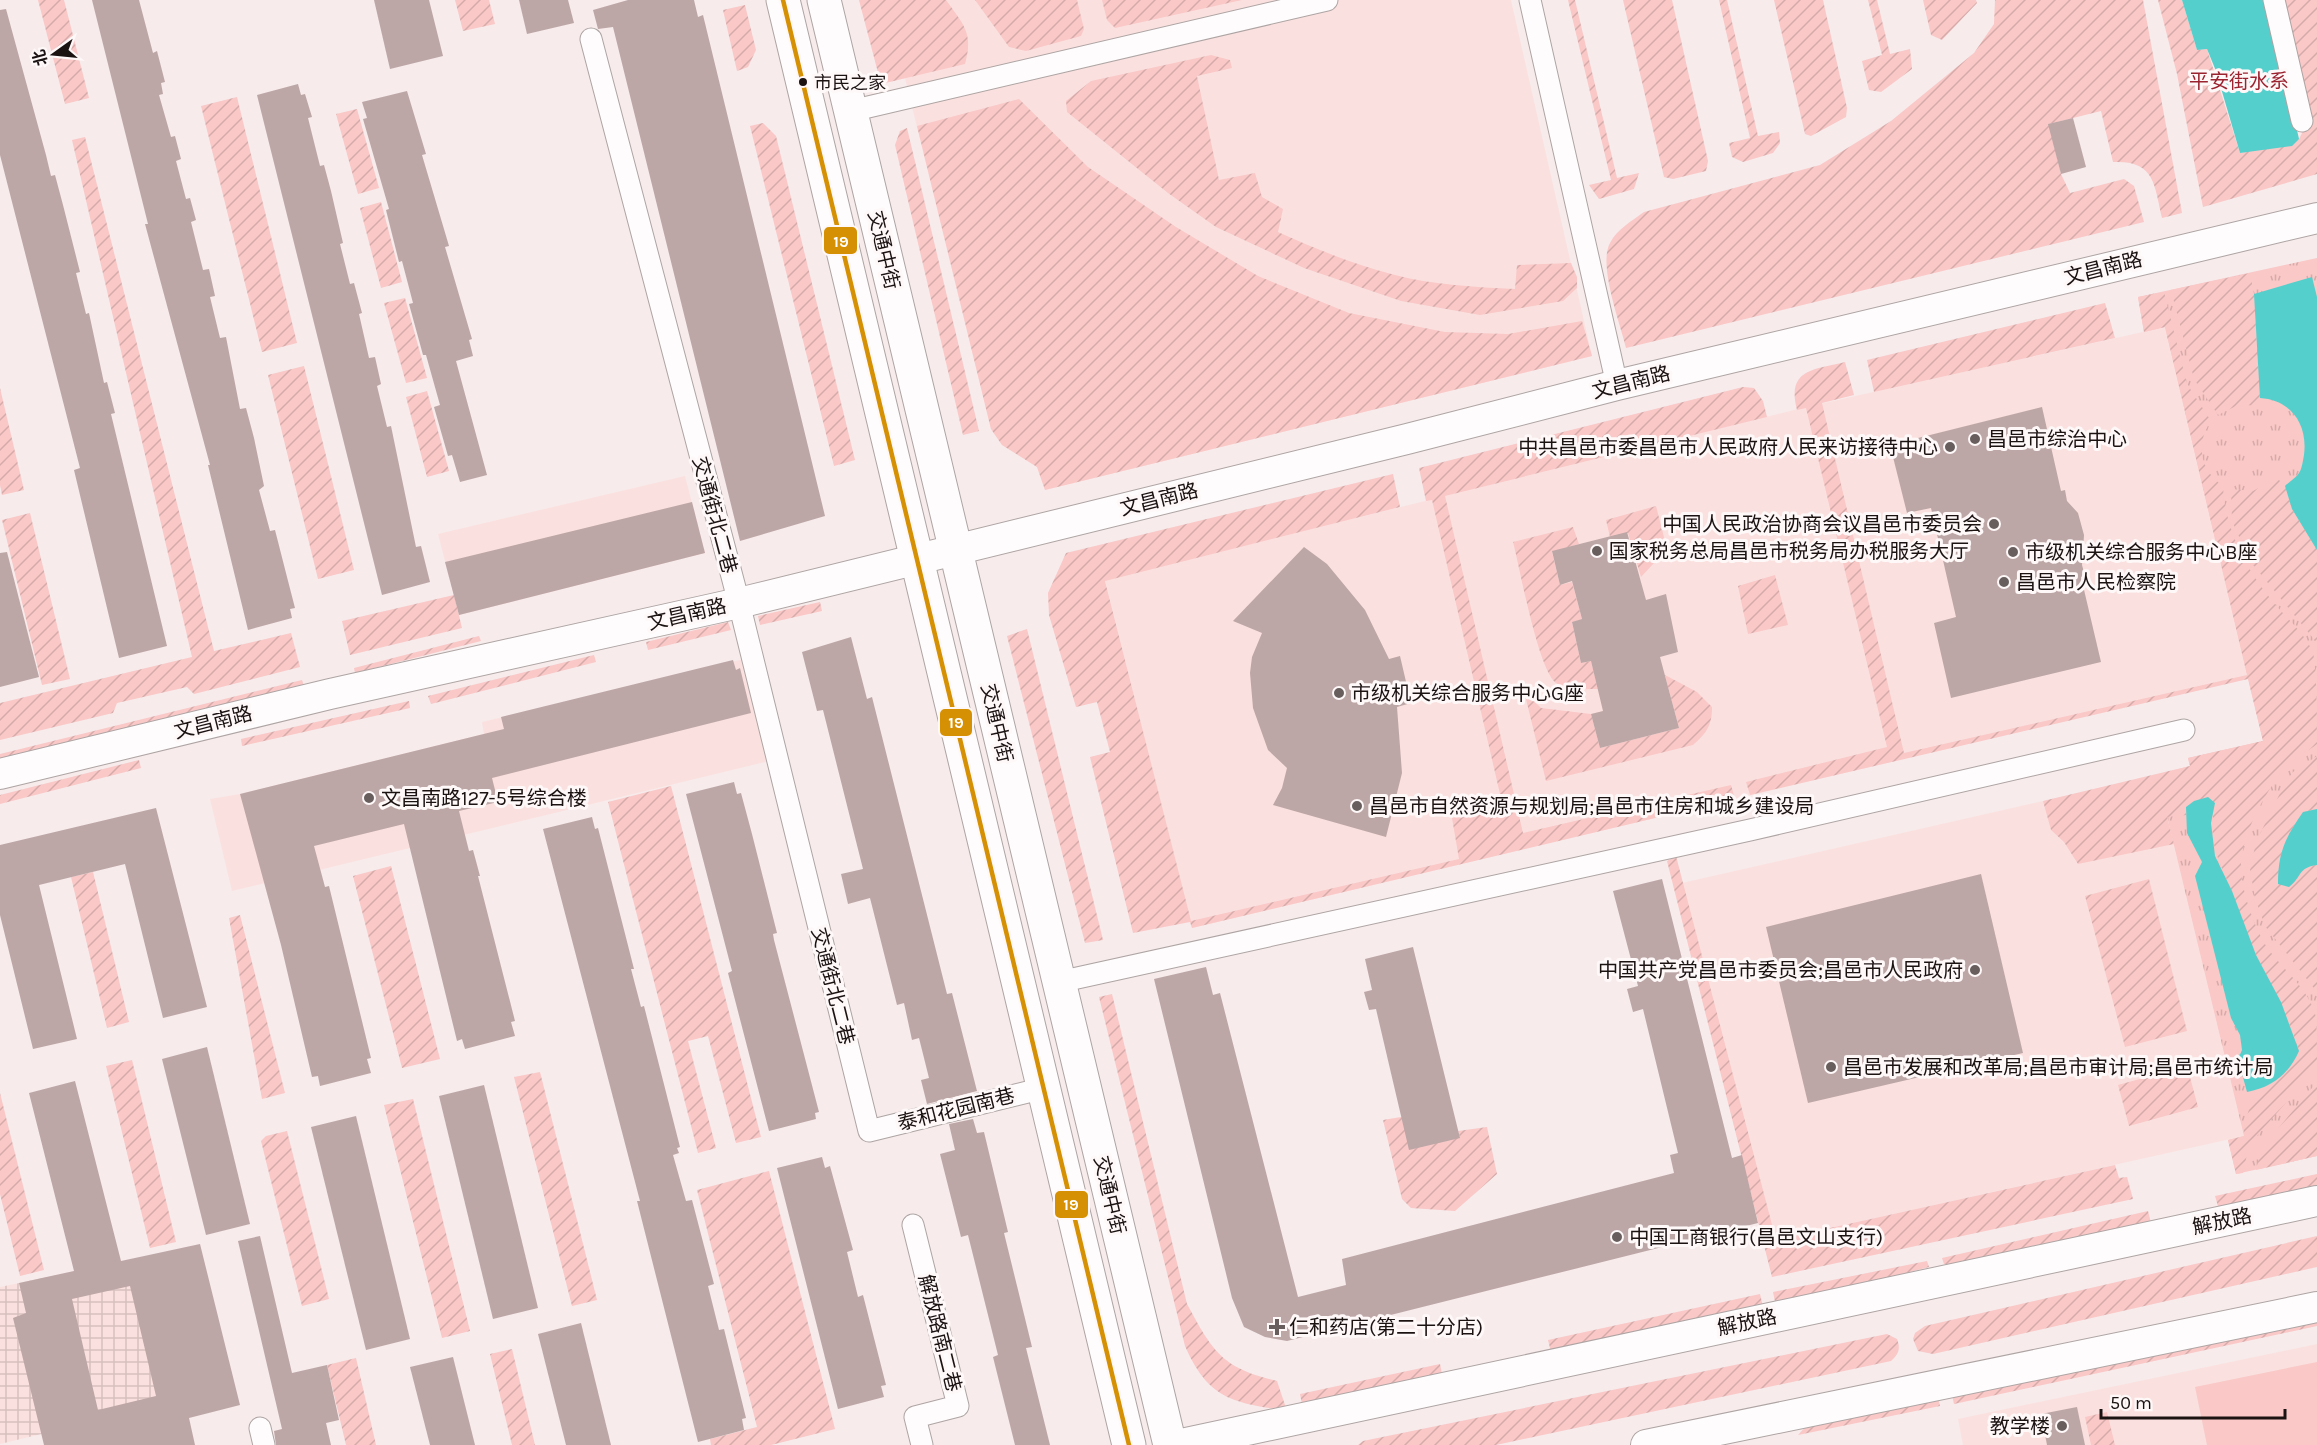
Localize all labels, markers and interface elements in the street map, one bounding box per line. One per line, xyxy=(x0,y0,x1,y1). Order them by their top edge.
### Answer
north arrow xyxy=(24,24,84,84)
text: 北 xyxy=(29,48,51,68)
park label: 平安街水系 xyxy=(2189,70,2289,93)
place label: 市民之家 xyxy=(814,72,886,94)
marker: 市民之家 xyxy=(797,76,809,88)
street label: 交通中街 xyxy=(863,209,904,292)
line badge: 19 xyxy=(823,226,858,255)
text: 19 xyxy=(833,232,849,251)
street label: 文昌南路 xyxy=(2062,248,2145,289)
street label: 文昌南路 xyxy=(1590,362,1673,403)
place label: 昌邑市综治中心 xyxy=(1987,428,2127,451)
marker: 昌邑市综治中心 xyxy=(1968,432,1982,446)
place label: 中共昌邑市委昌邑市人民政府人民来访接待中心 xyxy=(1518,436,1938,459)
marker: 中共昌邑市委昌邑市人民政府人民来访接待中心 xyxy=(1943,440,1957,454)
street label: 交通街北二巷 xyxy=(688,454,741,576)
street label: 文昌南路 xyxy=(1118,479,1201,520)
place label: 中国人民政治协商会议昌邑市委员会 xyxy=(1662,513,1982,536)
marker: 中国人民政治协商会议昌邑市委员会 xyxy=(1987,517,2001,531)
place label: 国家税务总局昌邑市税务局办税服务大厅 xyxy=(1609,540,1969,563)
place label: 市级机关综合服务中心B座 xyxy=(2025,541,2257,564)
marker: 国家税务总局昌邑市税务局办税服务大厅 xyxy=(1590,544,1604,558)
marker: 市级机关综合服务中心B座 xyxy=(2006,545,2020,559)
place label: 昌邑市人民检察院 xyxy=(2016,571,2176,594)
marker: 昌邑市人民检察院 xyxy=(1997,575,2011,589)
street label: 文昌南路 xyxy=(646,594,729,635)
street label: 交通中街 xyxy=(976,682,1017,765)
place label: 市级机关综合服务中心G座 xyxy=(1351,682,1584,705)
marker: 市级机关综合服务中心G座 xyxy=(1332,686,1346,700)
street label: 文昌南路 xyxy=(172,702,255,743)
line badge: 19 xyxy=(939,708,973,737)
text: 19 xyxy=(948,713,964,732)
place label: 文昌南路127-5号综合楼 xyxy=(381,787,587,810)
marker: 文昌南路127-5号综合楼 xyxy=(362,791,376,805)
place label: 昌邑市自然资源与规划局;昌邑市住房和城乡建设局 xyxy=(1369,795,1814,818)
marker: 昌邑市自然资源与规划局;昌邑市住房和城乡建设局 xyxy=(1350,799,1364,813)
street label: 交通街北二巷 xyxy=(807,925,858,1047)
place label: 中国共产党昌邑市委员会;昌邑市人民政府 xyxy=(1598,959,1963,982)
marker: 中国共产党昌邑市委员会;昌邑市人民政府 xyxy=(1968,963,1982,977)
place label: 昌邑市发展和改革局;昌邑市审计局;昌邑市统计局 xyxy=(1843,1056,2273,1079)
marker: 昌邑市发展和改革局;昌邑市审计局;昌邑市统计局 xyxy=(1824,1060,1838,1074)
street label: 泰和花园南巷 xyxy=(895,1084,1017,1135)
street label: 交通中街 xyxy=(1089,1154,1130,1237)
line badge: 19 xyxy=(1054,1190,1089,1219)
text: 19 xyxy=(1063,1195,1079,1214)
street label: 解放路 xyxy=(2190,1204,2254,1239)
place label: 中国工商银行(昌邑文山支行) xyxy=(1629,1226,1883,1249)
marker: 中国工商银行(昌邑文山支行) xyxy=(1610,1230,1624,1244)
street label: 解放路南二巷 xyxy=(914,1272,965,1394)
street label: 解放路 xyxy=(1715,1305,1779,1340)
place label: 仁和药店(第二十分店) xyxy=(1289,1316,1483,1339)
marker: 仁和药店(第二十分店) xyxy=(1270,1320,1284,1334)
scale bar xyxy=(2101,1382,2286,1420)
text: 50 m xyxy=(2110,1392,2152,1414)
place label: 教学楼 xyxy=(1990,1415,2050,1438)
marker: 教学楼 xyxy=(2055,1419,2069,1433)

